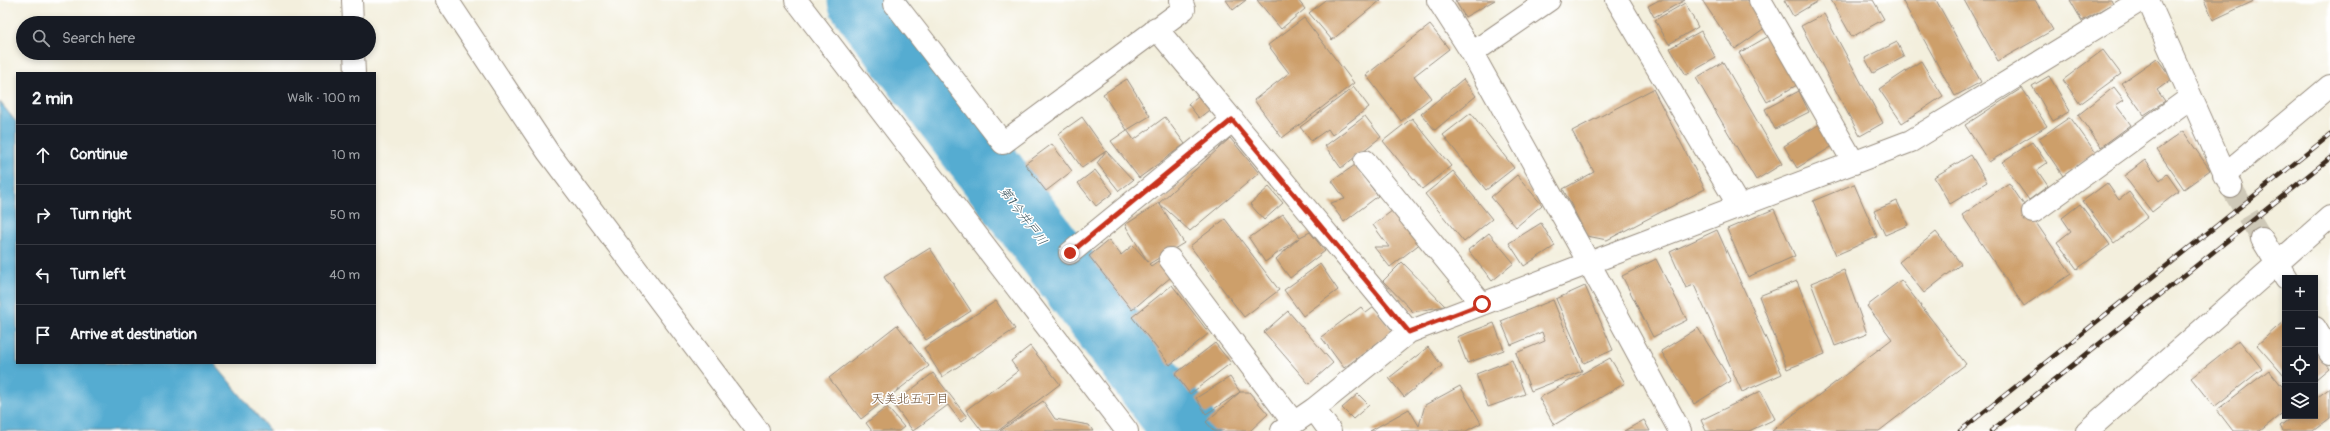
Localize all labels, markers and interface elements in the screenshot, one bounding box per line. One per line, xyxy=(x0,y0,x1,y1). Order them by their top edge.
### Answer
search box xyxy=(16,16,376,60)
icon: search xyxy=(30,27,52,49)
text: Search here xyxy=(62,29,135,48)
text: 2 min xyxy=(32,88,73,109)
text: Walk · 100 m xyxy=(287,90,360,106)
icon: ahead xyxy=(32,144,54,166)
text: Continue xyxy=(70,145,128,164)
text: 10 m xyxy=(332,147,360,163)
water label: 第1今井戸川 xyxy=(996,183,1050,249)
icon: right xyxy=(32,204,54,226)
text: Turn right xyxy=(70,205,131,224)
text: 50 m xyxy=(330,207,360,223)
route end xyxy=(1061,244,1079,262)
icon: left xyxy=(32,264,54,286)
text: Turn left xyxy=(70,265,126,284)
text: 40 m xyxy=(329,267,360,283)
map controls xyxy=(2282,275,2318,419)
button: + xyxy=(2282,275,2318,311)
route start xyxy=(1473,295,1491,313)
button: − xyxy=(2282,311,2318,347)
icon: arrive xyxy=(32,324,54,346)
text: Arrive at destination xyxy=(70,325,197,344)
button: locate xyxy=(2282,347,2318,383)
button: layers xyxy=(2282,383,2318,419)
district label: 天美北五丁目 xyxy=(871,391,949,407)

